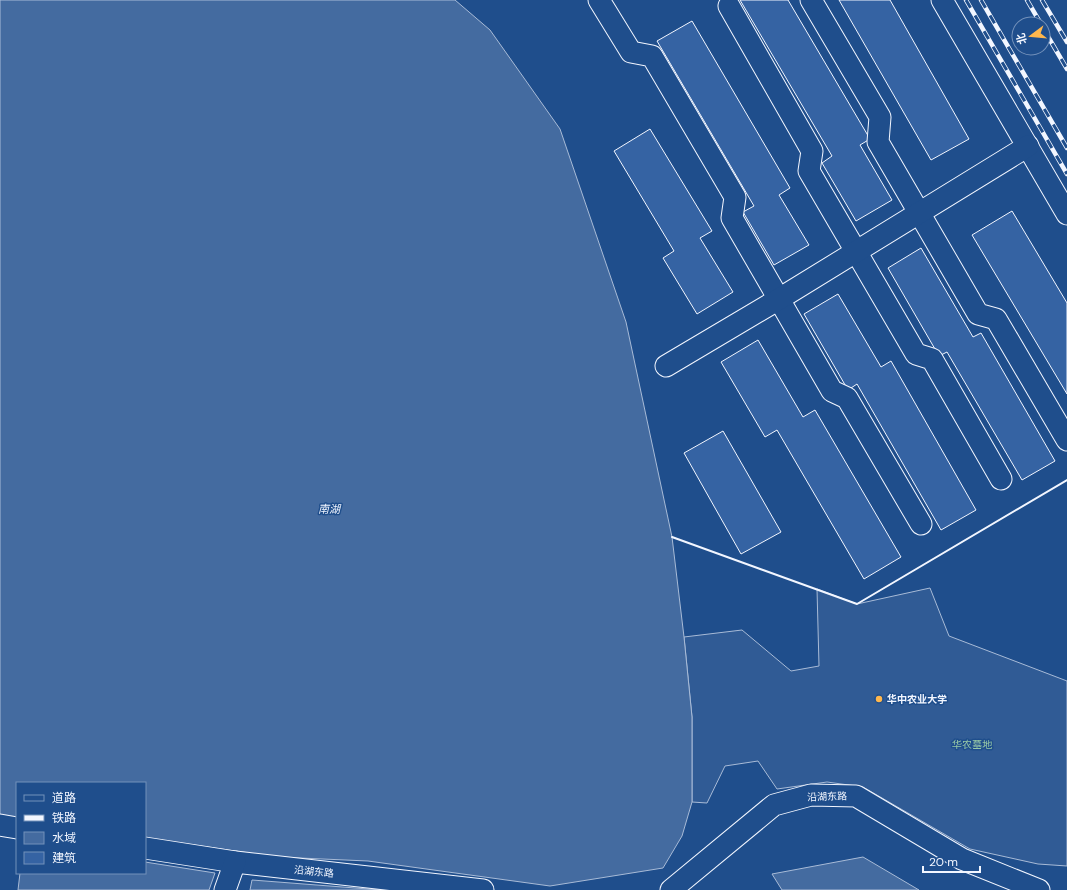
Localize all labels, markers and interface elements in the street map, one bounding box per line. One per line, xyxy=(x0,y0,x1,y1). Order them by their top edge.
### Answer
north arrow xyxy=(1011,16,1051,56)
text: 北 xyxy=(1013,32,1030,46)
water label: 南湖 xyxy=(318,502,342,516)
place label: 华中农业大学 xyxy=(887,693,947,706)
marker: 华中农业大学 xyxy=(874,694,884,704)
park label: 华农墓地 xyxy=(952,738,993,751)
legend xyxy=(16,782,146,874)
street label: 沿湖东路 xyxy=(807,789,847,804)
text: 道路 xyxy=(52,790,76,806)
text: 铁路 xyxy=(52,810,76,826)
text: 水域 xyxy=(52,830,76,846)
scale bar xyxy=(923,848,980,874)
text: 建筑 xyxy=(52,850,76,866)
text: 20 m xyxy=(929,854,958,870)
street label: 沿湖东路 xyxy=(293,863,335,880)

